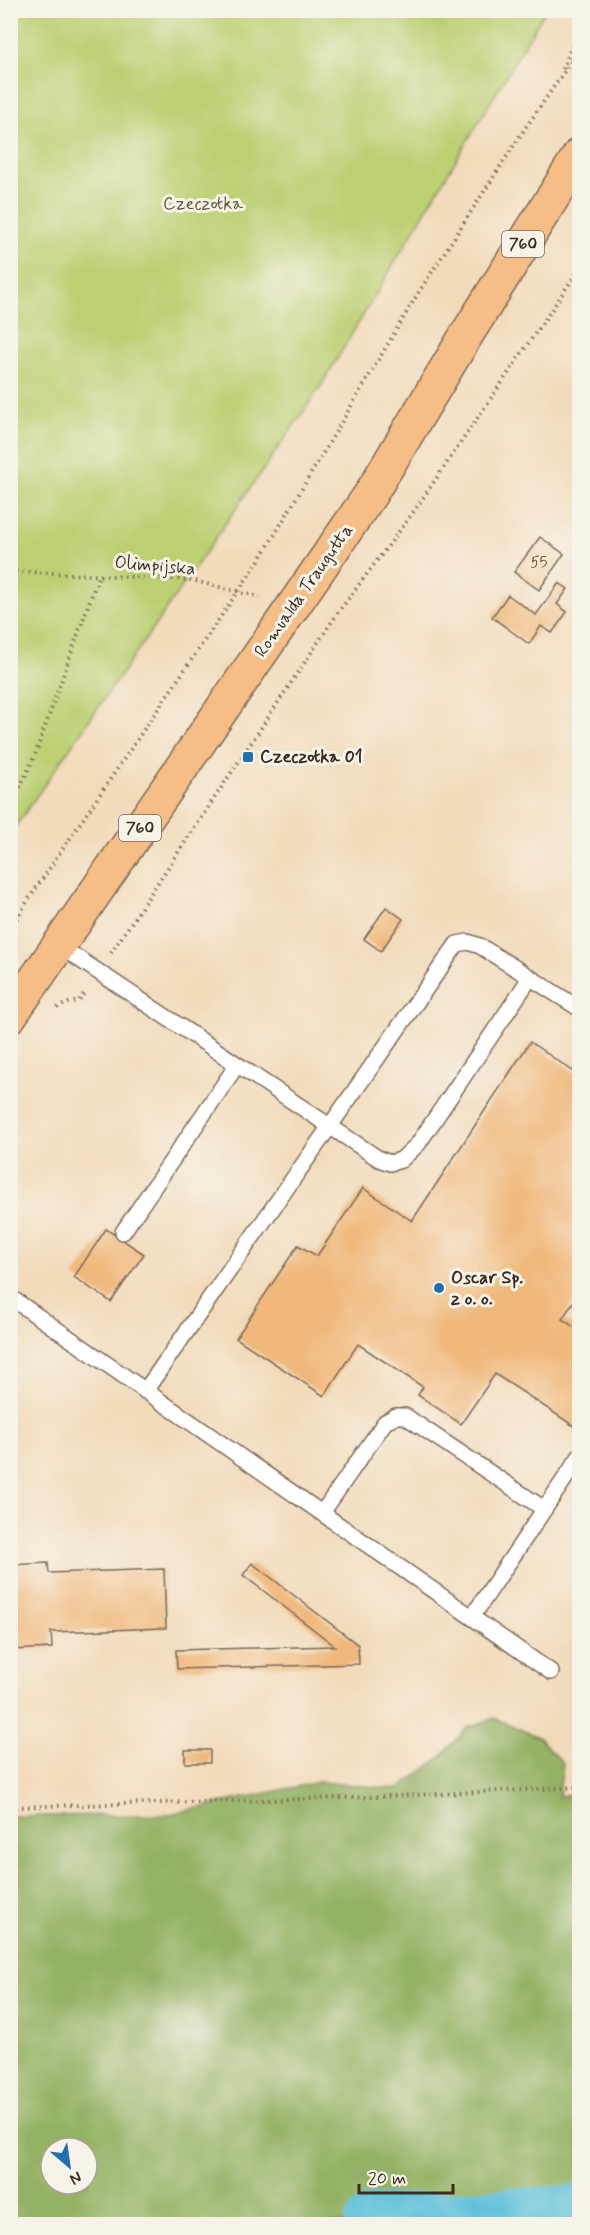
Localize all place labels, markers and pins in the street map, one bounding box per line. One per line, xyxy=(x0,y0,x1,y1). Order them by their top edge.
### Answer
place label: Czeczotka 01 xyxy=(260,745,363,769)
marker: Czeczotka 01 xyxy=(241,750,255,764)
place label: Oscar Sp. z o. o. xyxy=(451,1266,523,1311)
marker: Oscar Sp. z o. o. xyxy=(432,1281,446,1295)

